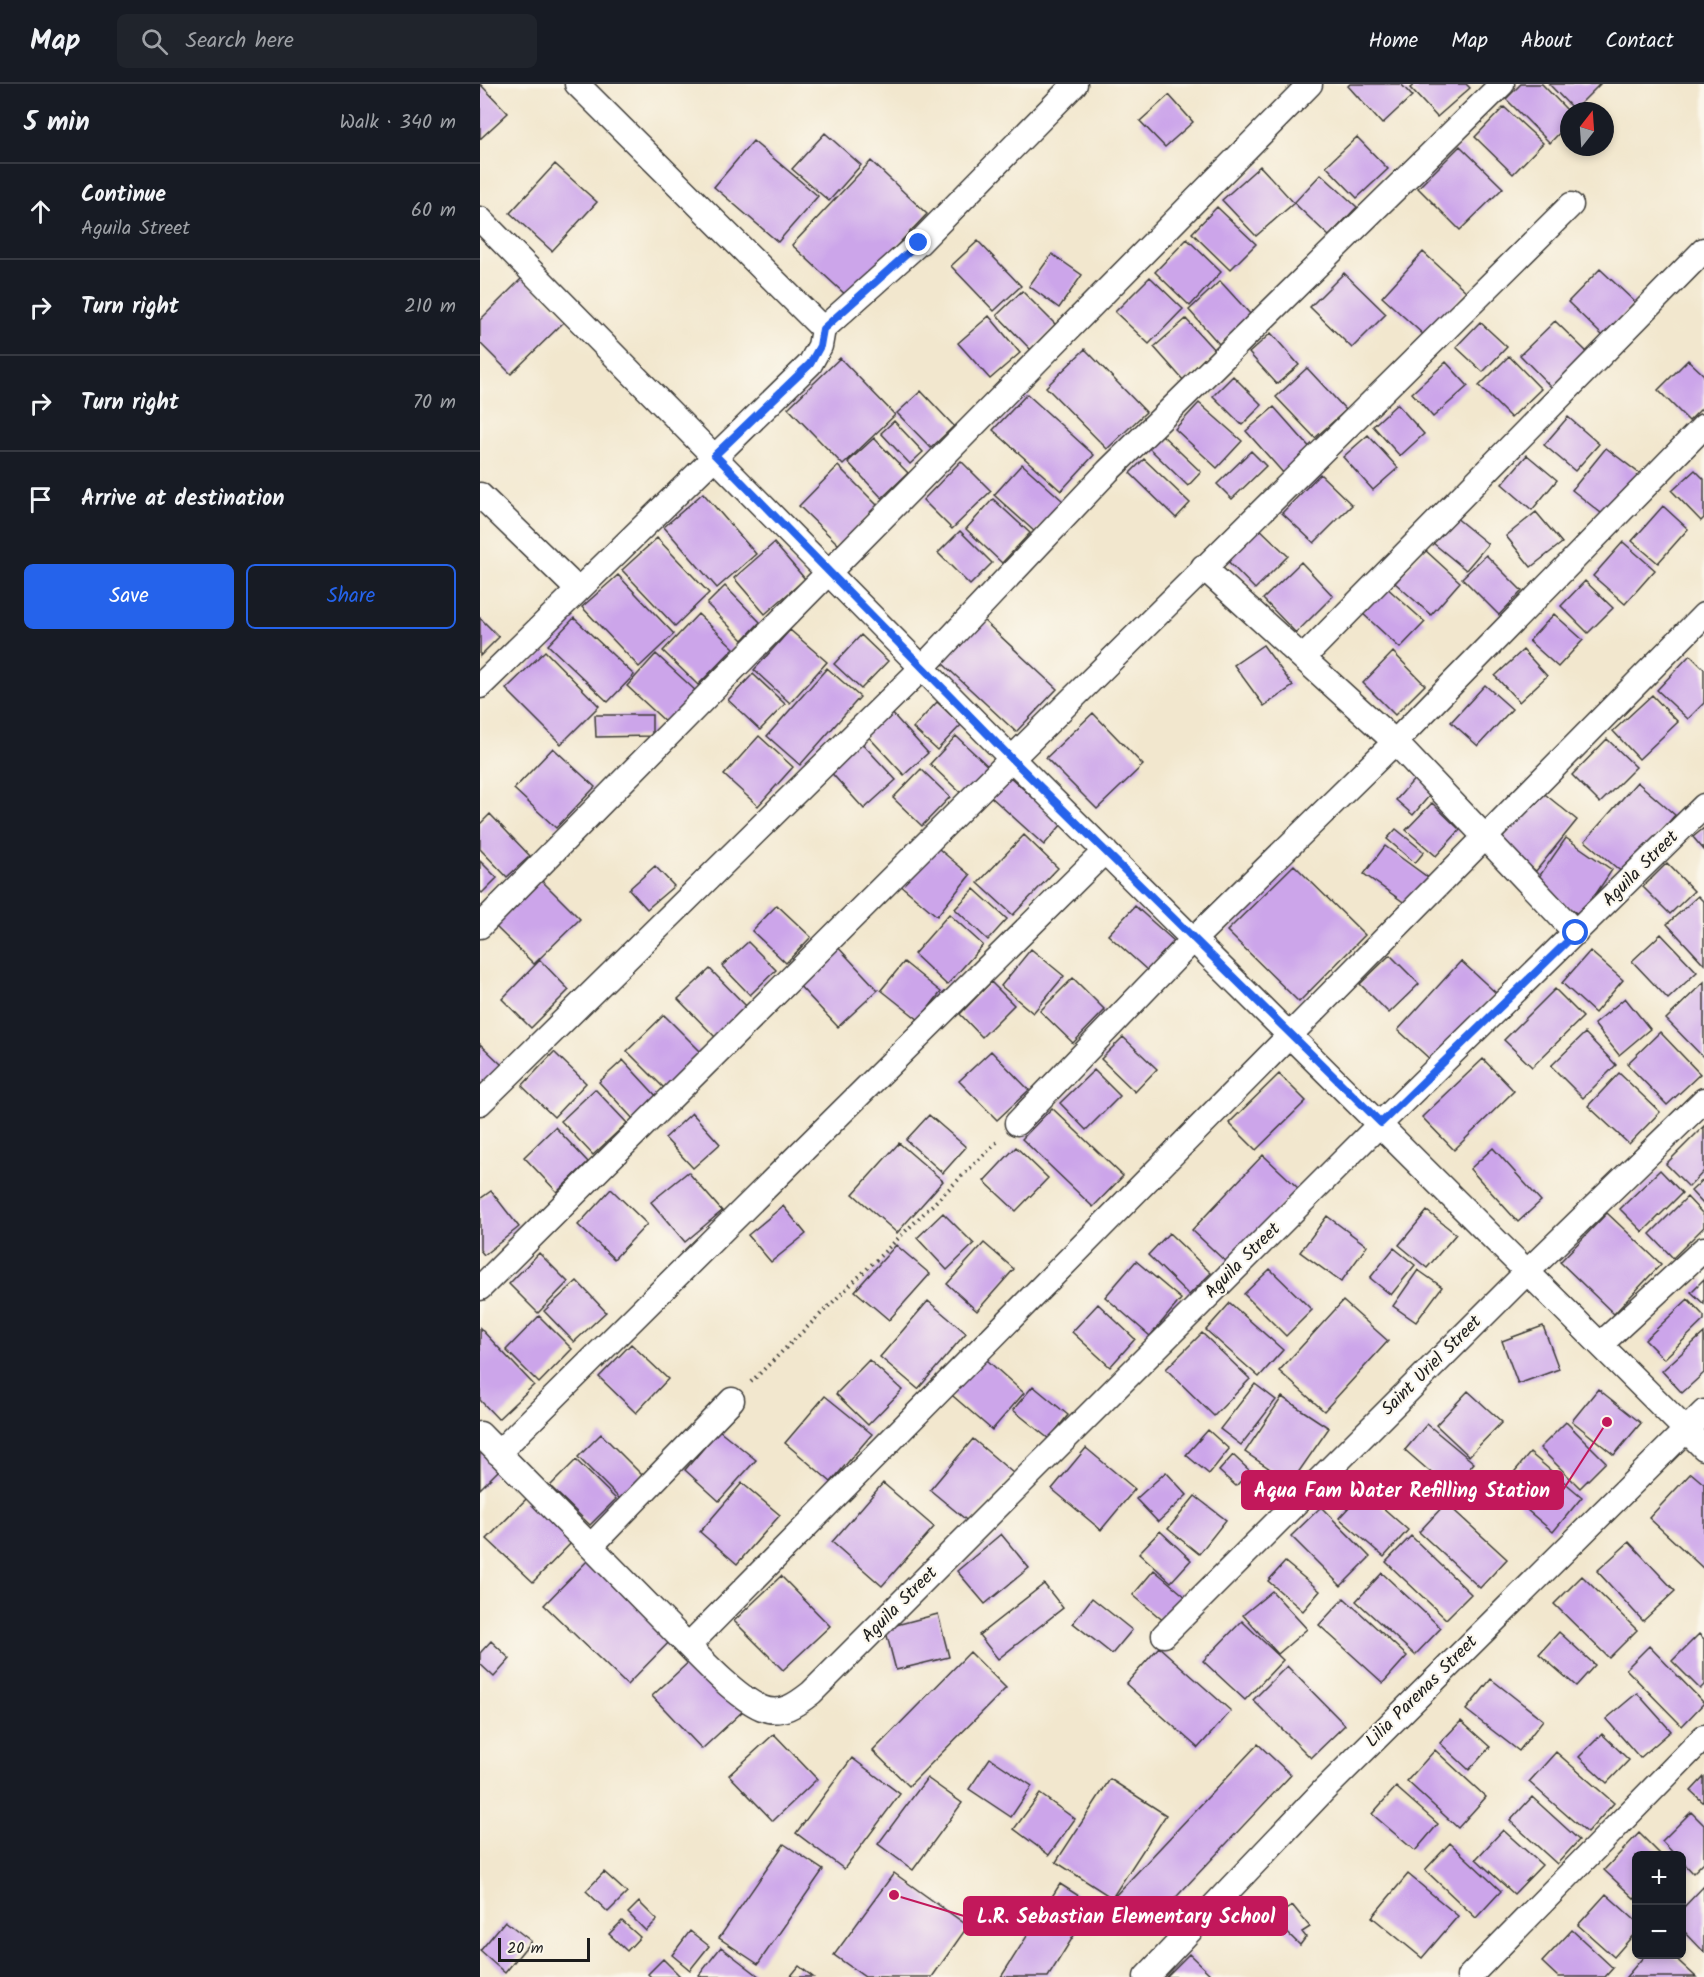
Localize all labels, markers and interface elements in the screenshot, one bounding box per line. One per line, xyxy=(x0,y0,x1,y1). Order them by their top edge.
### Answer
search box xyxy=(117,14,537,68)
text: Map xyxy=(30,19,81,64)
text: Search here xyxy=(186,24,294,59)
icon: search xyxy=(138,25,171,58)
text: Home xyxy=(1369,25,1418,58)
text: Map xyxy=(1451,25,1488,58)
text: About xyxy=(1521,25,1572,58)
text: Contact xyxy=(1605,25,1674,58)
text: 5 min xyxy=(24,102,90,144)
north arrow xyxy=(1560,102,1614,156)
text: Walk · 340 m xyxy=(340,107,456,139)
text: Continue xyxy=(81,178,166,213)
icon: ahead xyxy=(24,195,57,228)
text: 60 m xyxy=(411,195,456,227)
text: Aguila Street xyxy=(81,213,190,245)
route end xyxy=(905,229,931,255)
text: Turn right xyxy=(81,290,179,325)
icon: right xyxy=(24,291,57,324)
text: 210 m xyxy=(404,291,456,323)
text: Turn right xyxy=(81,386,179,421)
icon: right xyxy=(24,387,57,420)
text: 70 m xyxy=(413,387,456,419)
text: Arrive at destination xyxy=(81,482,284,517)
icon: arrive xyxy=(24,483,57,516)
button: Save xyxy=(24,564,234,629)
button: Share xyxy=(246,564,456,629)
street label: Aguila Street xyxy=(1596,823,1687,914)
route start xyxy=(1562,919,1588,945)
street label: Aguila Street xyxy=(1198,1215,1289,1306)
street label: Saint Uriel Street xyxy=(1375,1308,1490,1423)
callout: Aqua Fam Water Refilling Station xyxy=(1242,1471,1563,1509)
text: Aqua Fam Water Refilling Station xyxy=(1254,1476,1550,1508)
street label: Aguila Street xyxy=(855,1559,946,1650)
street label: Lilia Parenas Street xyxy=(1359,1628,1486,1755)
map controls xyxy=(1632,1851,1686,1959)
button: + xyxy=(1632,1851,1686,1905)
callout: L.R. Sebastian Elementary School xyxy=(964,1897,1287,1935)
text: L.R. Sebastian Elementary School xyxy=(977,1902,1276,1934)
button: − xyxy=(1632,1905,1686,1959)
scale bar xyxy=(498,1935,590,1962)
text: 20 m xyxy=(507,1936,543,1961)

